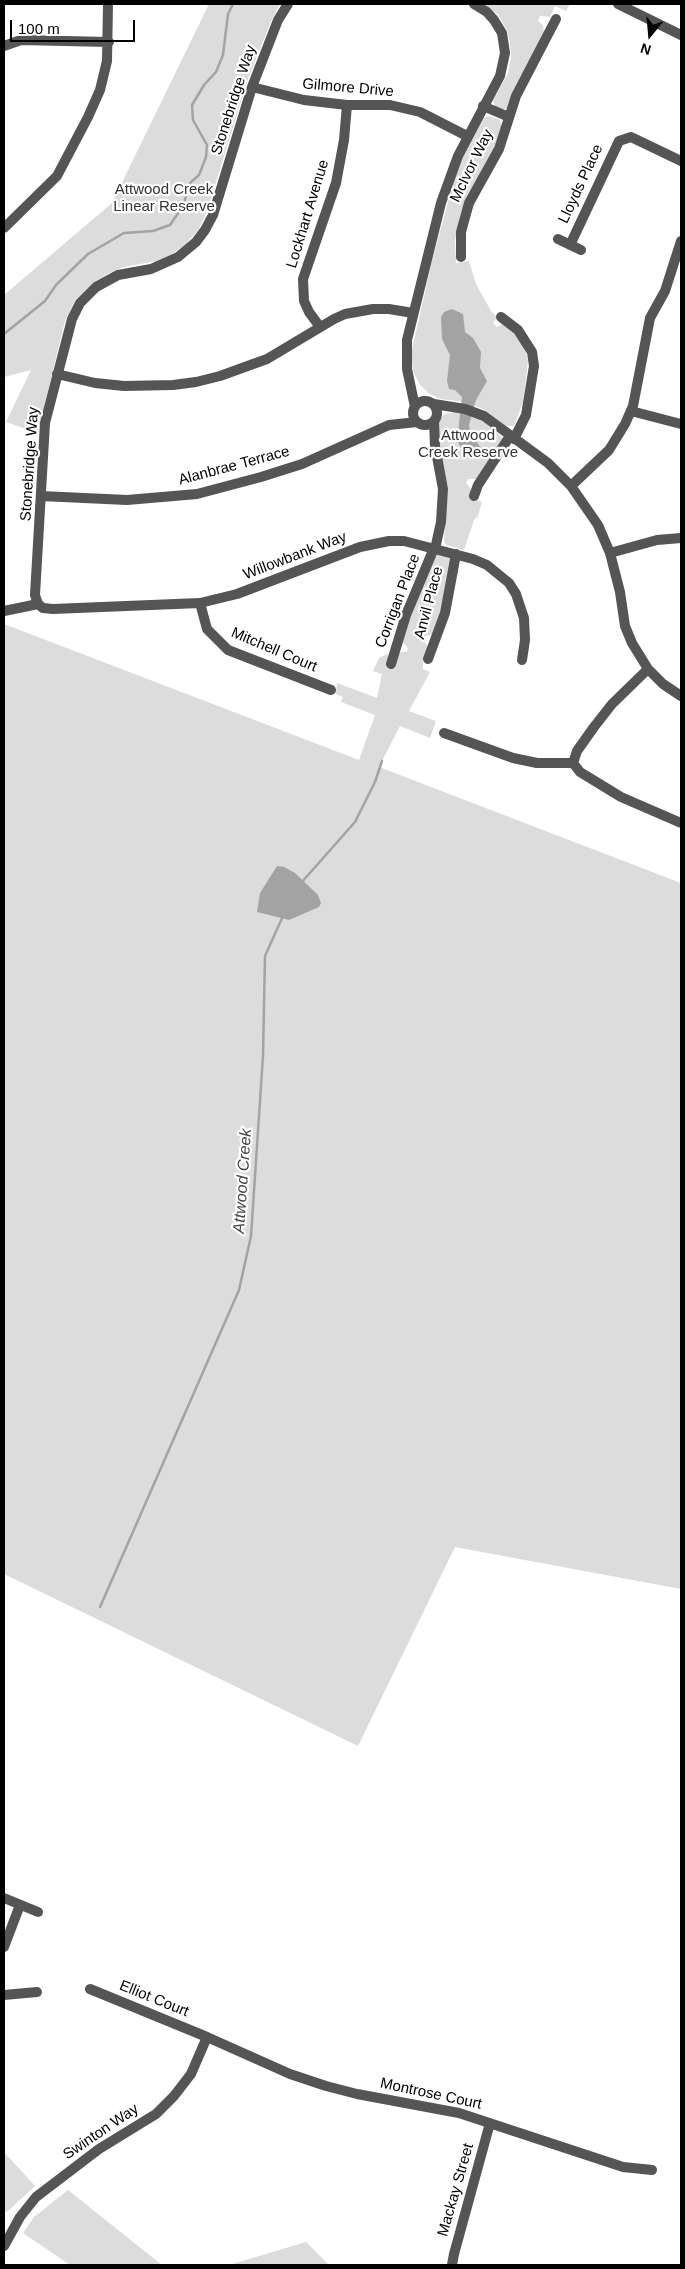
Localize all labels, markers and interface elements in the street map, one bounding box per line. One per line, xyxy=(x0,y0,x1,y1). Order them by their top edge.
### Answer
scale bar xyxy=(12,10,138,42)
north arrow xyxy=(625,10,675,60)
text: 100 m xyxy=(18,20,60,37)
text: N xyxy=(638,40,653,58)
street label: Stonebridge Way xyxy=(208,43,260,157)
street label: Gilmore Drive xyxy=(302,75,394,101)
street label: McIvor Way xyxy=(447,127,497,205)
street label: Lloyds Place xyxy=(555,142,607,226)
street label: Lockhart Avenue xyxy=(283,158,333,270)
park label: Attwood Creek Linear Reserve xyxy=(113,181,215,216)
street label: Stonebridge Way xyxy=(17,406,43,522)
park label: Attwood Creek Reserve xyxy=(418,427,518,462)
street label: Alanbrae Terrace xyxy=(177,443,291,489)
street label: Willowbank Way xyxy=(241,528,349,584)
street label: Corrigan Place xyxy=(372,551,424,651)
street label: Anvil Place xyxy=(411,565,447,641)
street label: Mitchell Court xyxy=(228,624,320,676)
water label: Attwood Creek xyxy=(230,1128,256,1234)
street label: Elliot Court xyxy=(117,1977,191,2021)
street label: Montrose Court xyxy=(379,2074,483,2114)
street label: Swinton Way xyxy=(60,2100,142,2164)
street label: Mackay Street xyxy=(434,2141,478,2239)

